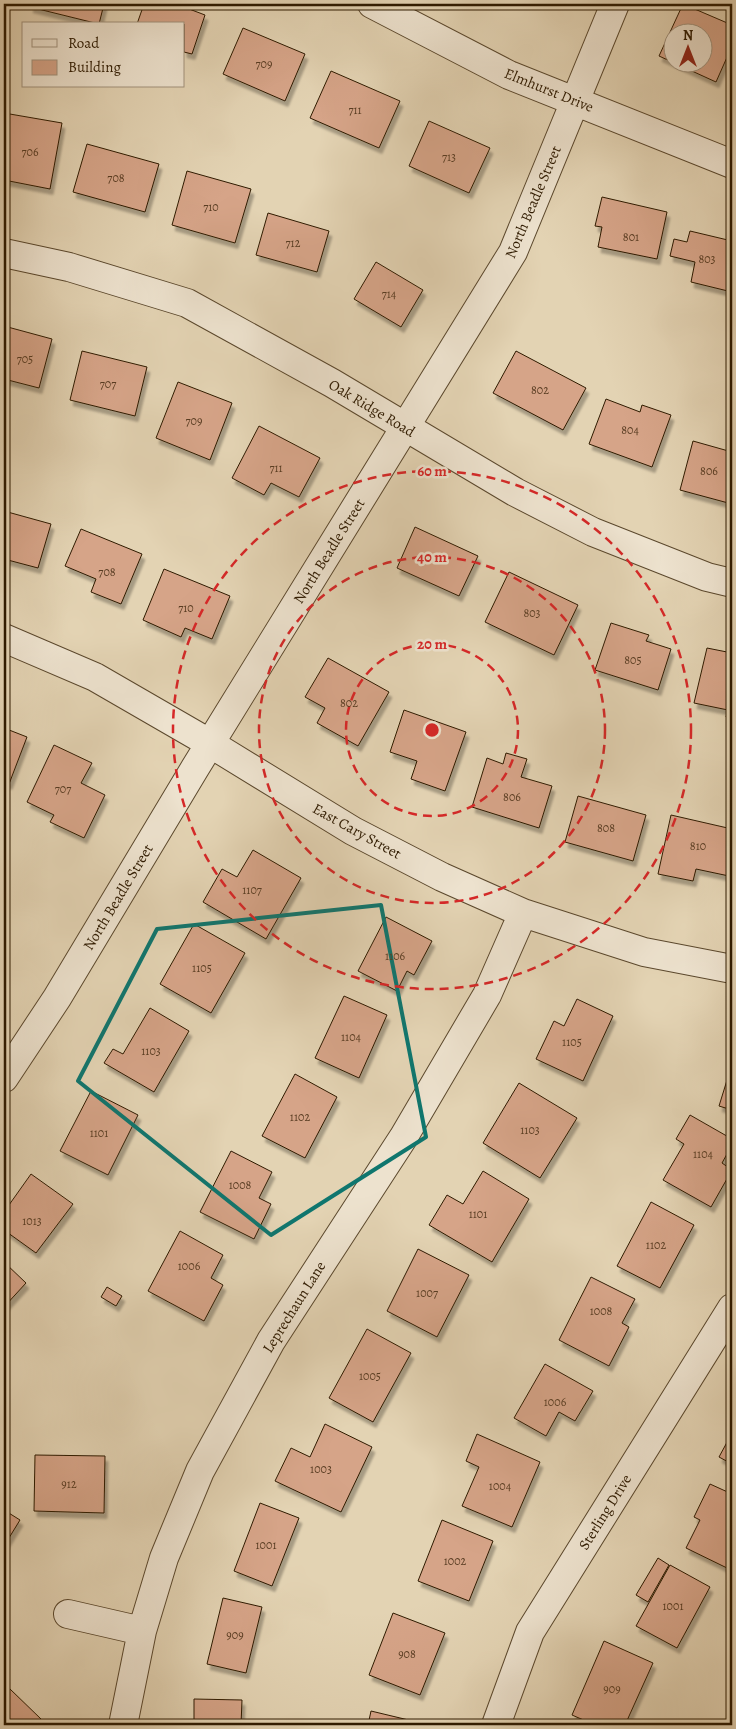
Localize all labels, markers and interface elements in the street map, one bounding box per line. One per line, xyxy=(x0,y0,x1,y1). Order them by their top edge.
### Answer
legend xyxy=(22,22,185,88)
north arrow xyxy=(664,22,714,72)
text: N xyxy=(683,26,693,45)
text: Road xyxy=(68,33,100,53)
house number: 709 xyxy=(256,56,272,72)
text: Building xyxy=(68,57,121,77)
street label: Elmhurst Drive xyxy=(501,63,597,117)
house number: 711 xyxy=(348,102,362,118)
street label: North Beadle Street xyxy=(500,143,566,261)
house number: 706 xyxy=(22,144,39,160)
house number: 713 xyxy=(442,149,456,165)
house number: 708 xyxy=(107,170,125,186)
house number: 710 xyxy=(203,199,219,215)
house number: 801 xyxy=(623,229,639,245)
house number: 712 xyxy=(286,235,301,251)
house number: 803 xyxy=(698,251,716,267)
house number: 714 xyxy=(382,286,397,302)
house number: 705 xyxy=(17,351,33,367)
street label: Oak Ridge Road xyxy=(325,374,420,442)
house number: 707 xyxy=(100,376,117,392)
house number: 802 xyxy=(531,382,549,398)
house number: 709 xyxy=(186,413,202,429)
house number: 804 xyxy=(621,422,639,438)
house number: 711 xyxy=(269,460,283,476)
text: 60 m xyxy=(417,461,447,481)
house number: 806 xyxy=(700,463,718,479)
street label: North Beadle Street xyxy=(289,495,369,607)
text: 40 m xyxy=(417,547,447,567)
house number: 708 xyxy=(98,564,116,580)
house number: 710 xyxy=(178,600,194,616)
house number: 803 xyxy=(523,605,541,621)
text: 20 m xyxy=(417,634,447,654)
house number: 805 xyxy=(624,652,642,668)
house number: 802 xyxy=(340,695,358,711)
centre of rings xyxy=(423,721,441,739)
house number: 707 xyxy=(55,781,72,797)
house number: 806 xyxy=(503,789,521,805)
street label: East Cary Street xyxy=(309,798,405,864)
house number: 808 xyxy=(597,820,615,836)
house number: 810 xyxy=(690,838,706,854)
street label: North Beadle Street xyxy=(78,840,158,954)
house number: 1107 xyxy=(242,882,263,898)
house number: 1106 xyxy=(385,948,406,964)
house number: 1105 xyxy=(192,960,212,976)
house number: 1104 xyxy=(341,1029,362,1045)
house number: 1105 xyxy=(562,1034,582,1050)
house number: 1103 xyxy=(141,1043,161,1059)
house number: 1102 xyxy=(290,1109,310,1125)
house number: 1103 xyxy=(520,1122,540,1138)
house number: 1101 xyxy=(90,1125,108,1141)
house number: 1104 xyxy=(693,1146,714,1162)
house number: 1008 xyxy=(229,1177,252,1193)
house number: 1101 xyxy=(469,1206,487,1222)
house number: 1013 xyxy=(22,1213,42,1229)
house number: 1102 xyxy=(646,1237,666,1253)
street label: Leprechaun Lane xyxy=(258,1257,330,1357)
house number: 1006 xyxy=(178,1258,201,1274)
house number: 1007 xyxy=(416,1285,439,1301)
house number: 1008 xyxy=(590,1303,613,1319)
house number: 1005 xyxy=(359,1368,381,1384)
house number: 1006 xyxy=(544,1394,567,1410)
house number: 1003 xyxy=(310,1461,332,1477)
street label: Sterling Drive xyxy=(574,1470,636,1554)
house number: 912 xyxy=(61,1476,77,1492)
house number: 1004 xyxy=(489,1478,512,1494)
house number: 1001 xyxy=(255,1537,277,1553)
house number: 1002 xyxy=(444,1553,467,1569)
house number: 1001 xyxy=(662,1598,684,1614)
house number: 909 xyxy=(226,1627,244,1643)
house number: 908 xyxy=(398,1646,416,1662)
house number: 909 xyxy=(603,1681,621,1697)

